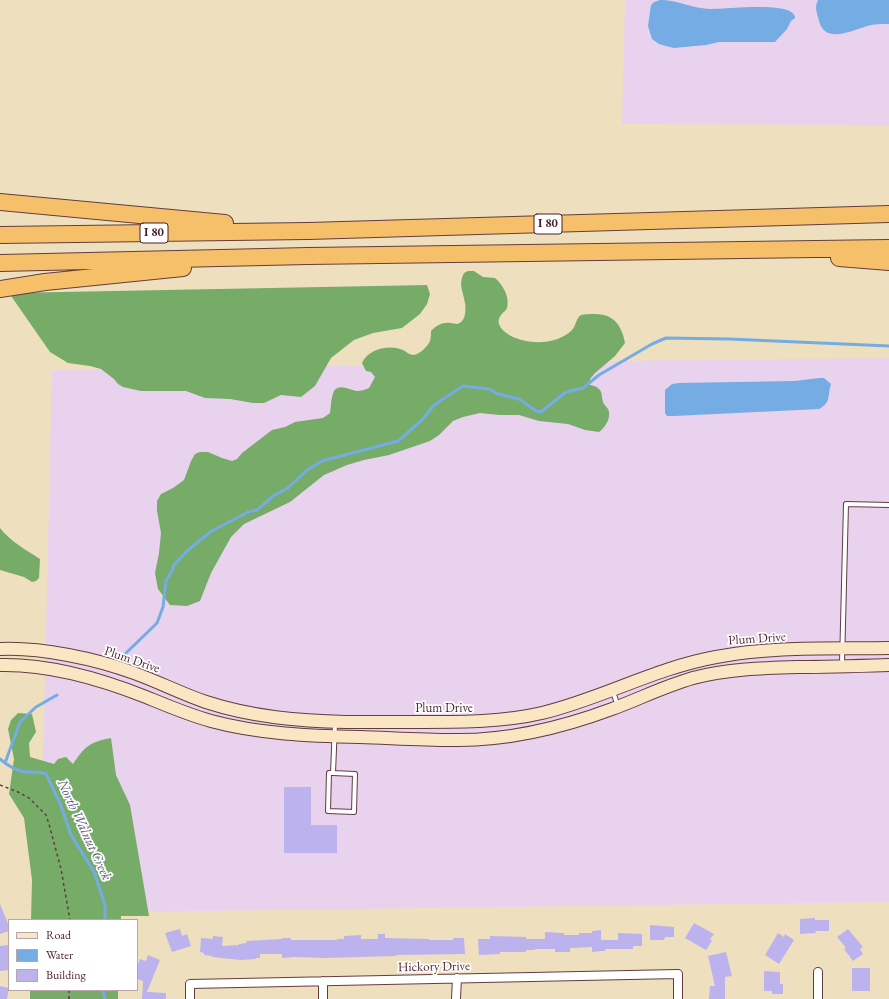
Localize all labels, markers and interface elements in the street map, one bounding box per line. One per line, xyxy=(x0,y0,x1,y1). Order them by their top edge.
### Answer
road number: I 80 xyxy=(534,214,562,234)
road number: I 80 xyxy=(140,223,168,243)
street label: Plum Drive xyxy=(728,629,786,649)
street label: Plum Drive xyxy=(102,643,162,677)
street label: Plum Drive xyxy=(415,700,473,716)
water label: North Walnut Creek xyxy=(53,777,115,883)
legend xyxy=(8,919,138,991)
text: Road xyxy=(46,927,71,943)
text: Water xyxy=(46,947,73,963)
street label: Hickory Drive xyxy=(398,959,470,975)
text: Building xyxy=(46,967,86,983)

